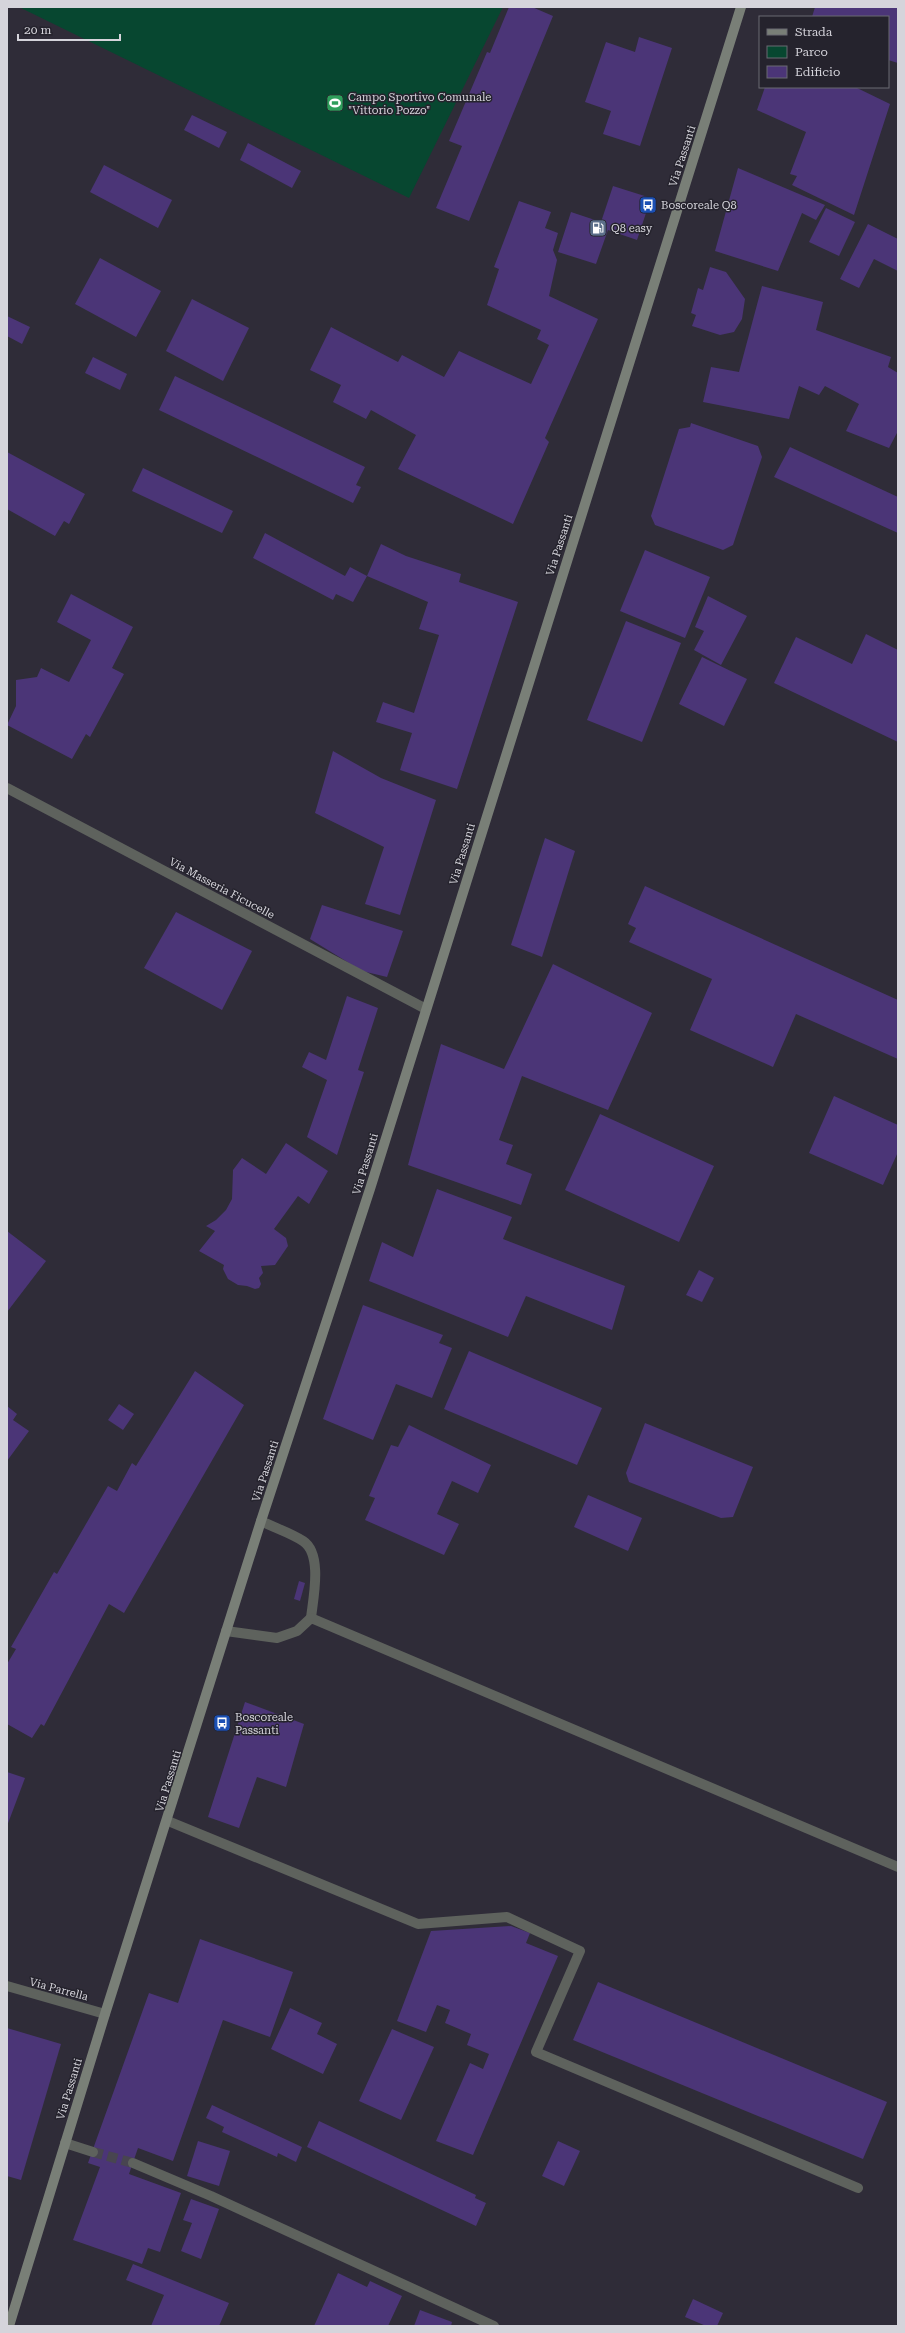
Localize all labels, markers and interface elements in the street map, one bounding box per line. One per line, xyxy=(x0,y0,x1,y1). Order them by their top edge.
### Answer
scale bar xyxy=(18,16,120,42)
legend xyxy=(759,16,889,88)
text: 20 m xyxy=(24,23,51,37)
text: Strada xyxy=(795,25,833,39)
text: Parco xyxy=(795,45,828,59)
text: Edificio xyxy=(795,65,840,79)
place label: Campo Sportivo Comunale "Vittorio Pozzo" xyxy=(348,91,491,117)
sports icon: Campo Sportivo Comunale "Vittorio Pozzo" xyxy=(325,93,345,113)
street label: Via Passanti xyxy=(666,123,699,188)
bus stop icon: Boscoreale Q8 xyxy=(638,195,658,215)
place label: Boscoreale Q8 xyxy=(661,199,737,212)
fuel station icon: Q8 easy xyxy=(588,218,608,238)
place label: Q8 easy xyxy=(611,222,653,235)
street label: Via Passanti xyxy=(543,512,576,577)
street label: Via Passanti xyxy=(447,821,478,887)
street label: Via Masseria Ficucelle xyxy=(167,855,277,922)
street label: Via Passanti xyxy=(350,1131,381,1197)
street label: Via Passanti xyxy=(249,1438,282,1503)
place label: Boscoreale Passanti xyxy=(235,1711,293,1737)
bus stop icon: Boscoreale Passanti xyxy=(212,1713,232,1733)
street label: Via Passanti xyxy=(153,1748,184,1814)
street label: Via Parrella xyxy=(28,1975,90,2004)
street label: Via Passanti xyxy=(54,2056,85,2122)

